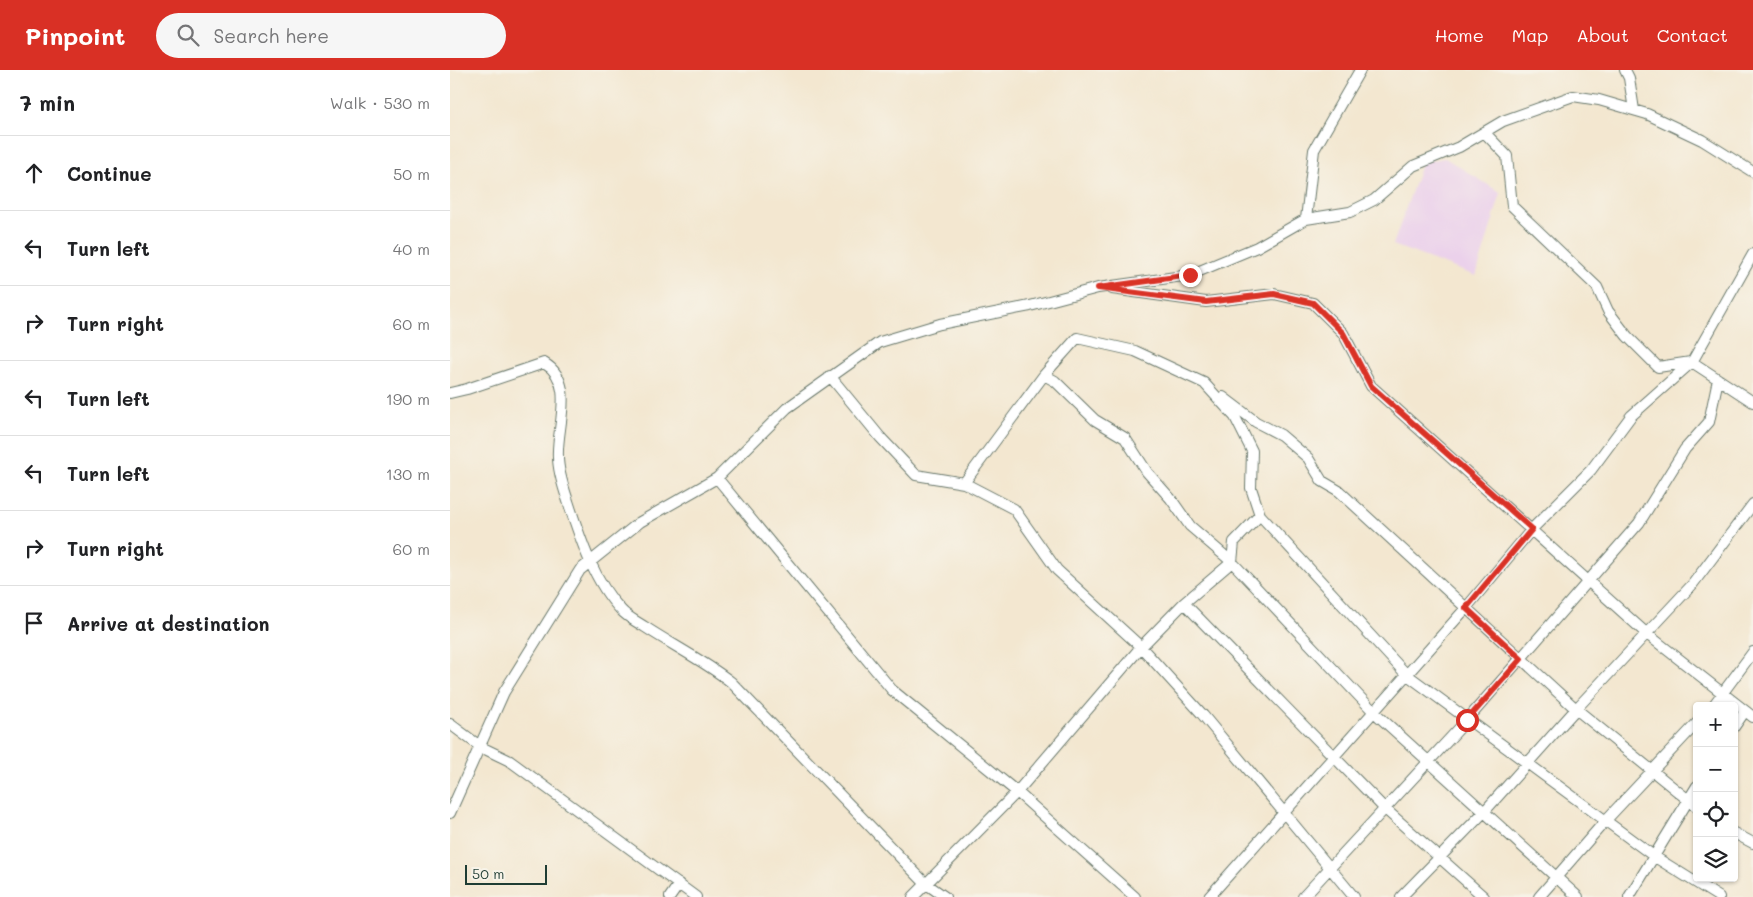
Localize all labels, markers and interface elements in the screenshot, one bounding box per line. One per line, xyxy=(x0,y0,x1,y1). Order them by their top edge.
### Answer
search box xyxy=(156,13,506,58)
text: Pinpoint xyxy=(25,20,126,51)
icon: search xyxy=(174,21,202,49)
text: Search here xyxy=(214,23,329,48)
text: Home xyxy=(1435,23,1484,47)
text: Map xyxy=(1512,23,1548,47)
text: About xyxy=(1576,23,1629,47)
text: Contact xyxy=(1657,23,1728,47)
text: 7 min xyxy=(20,89,75,116)
text: Walk · 530 m xyxy=(330,92,430,113)
icon: ahead xyxy=(20,159,48,187)
text: Continue xyxy=(67,161,152,186)
text: 50 m xyxy=(393,163,430,184)
icon: left xyxy=(20,234,48,262)
text: Turn left xyxy=(67,236,150,261)
text: 40 m xyxy=(393,238,430,259)
route end xyxy=(1179,264,1202,287)
icon: right xyxy=(20,309,48,337)
text: Turn right xyxy=(67,311,164,336)
text: 60 m xyxy=(393,313,430,334)
icon: left xyxy=(20,384,48,412)
text: Turn left xyxy=(67,386,150,411)
text: 190 m xyxy=(386,388,430,409)
icon: left xyxy=(20,459,48,487)
text: Turn left xyxy=(67,461,150,486)
text: 130 m xyxy=(386,463,430,484)
icon: right xyxy=(20,534,48,562)
text: Turn right xyxy=(67,536,164,561)
text: 60 m xyxy=(393,538,430,559)
icon: arrive xyxy=(20,609,48,637)
text: Arrive at destination xyxy=(67,611,270,636)
map controls xyxy=(1693,702,1738,882)
button: + xyxy=(1693,702,1738,747)
route start xyxy=(1456,709,1479,732)
button: − xyxy=(1693,747,1738,792)
button: locate xyxy=(1693,792,1738,837)
button: layers xyxy=(1693,837,1738,882)
scale bar xyxy=(465,862,548,885)
text: 50 m xyxy=(472,864,504,883)

